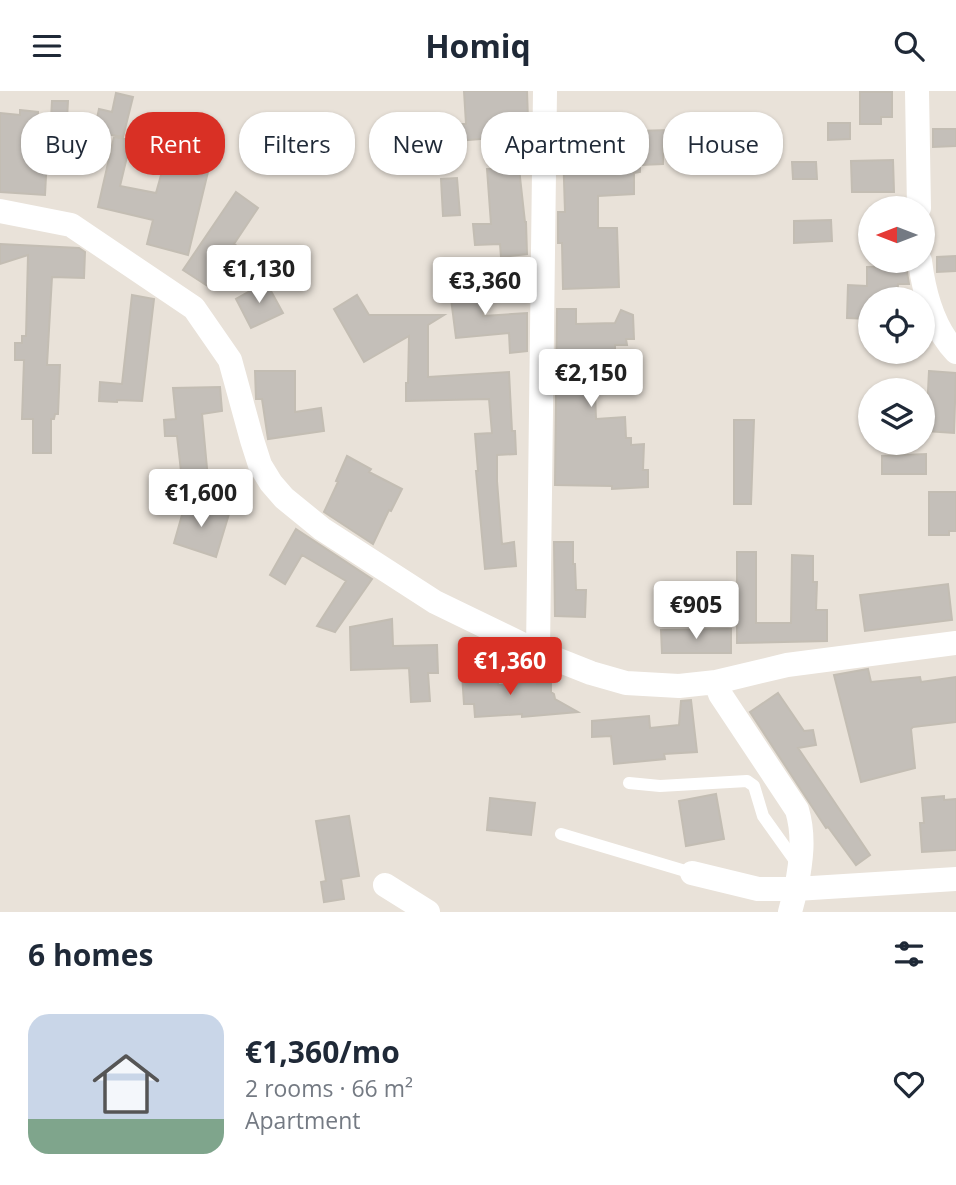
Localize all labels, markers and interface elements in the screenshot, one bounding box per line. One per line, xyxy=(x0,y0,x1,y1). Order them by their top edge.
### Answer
text: Homiq xyxy=(425,24,531,67)
icon: menu xyxy=(28,27,66,65)
icon: search xyxy=(890,27,928,65)
chip: Buy xyxy=(21,112,111,175)
chip: Rent xyxy=(125,112,225,175)
chip: Filters xyxy=(239,112,355,175)
chip: New xyxy=(369,112,467,175)
chip: Apartment xyxy=(481,112,649,175)
chip: House xyxy=(663,112,783,175)
north arrow xyxy=(858,196,934,273)
map controls xyxy=(858,196,935,455)
pin: €1,130 xyxy=(202,245,316,305)
text: €1,130 xyxy=(223,252,295,284)
pin: €3,360 xyxy=(428,257,542,317)
text: €3,360 xyxy=(449,264,521,296)
button: locate xyxy=(858,287,935,364)
pin: €2,150 xyxy=(534,349,648,409)
text: €2,150 xyxy=(555,356,627,388)
button: layers xyxy=(858,378,935,455)
pin: €1,600 xyxy=(144,469,258,529)
text: €1,600 xyxy=(165,476,237,508)
pin: €905 xyxy=(655,581,737,641)
text: €905 xyxy=(670,588,722,620)
pin: €1,360 xyxy=(453,637,567,697)
text: €1,360 xyxy=(474,644,546,676)
text: 6 homes xyxy=(28,934,153,975)
icon: filters xyxy=(890,935,928,973)
text: €1,360/mo xyxy=(245,1031,400,1072)
icon: home xyxy=(84,1042,168,1126)
icon: heart xyxy=(890,1065,928,1103)
text: 2 rooms · 66 m² xyxy=(245,1072,413,1104)
text: Apartment xyxy=(245,1104,361,1136)

